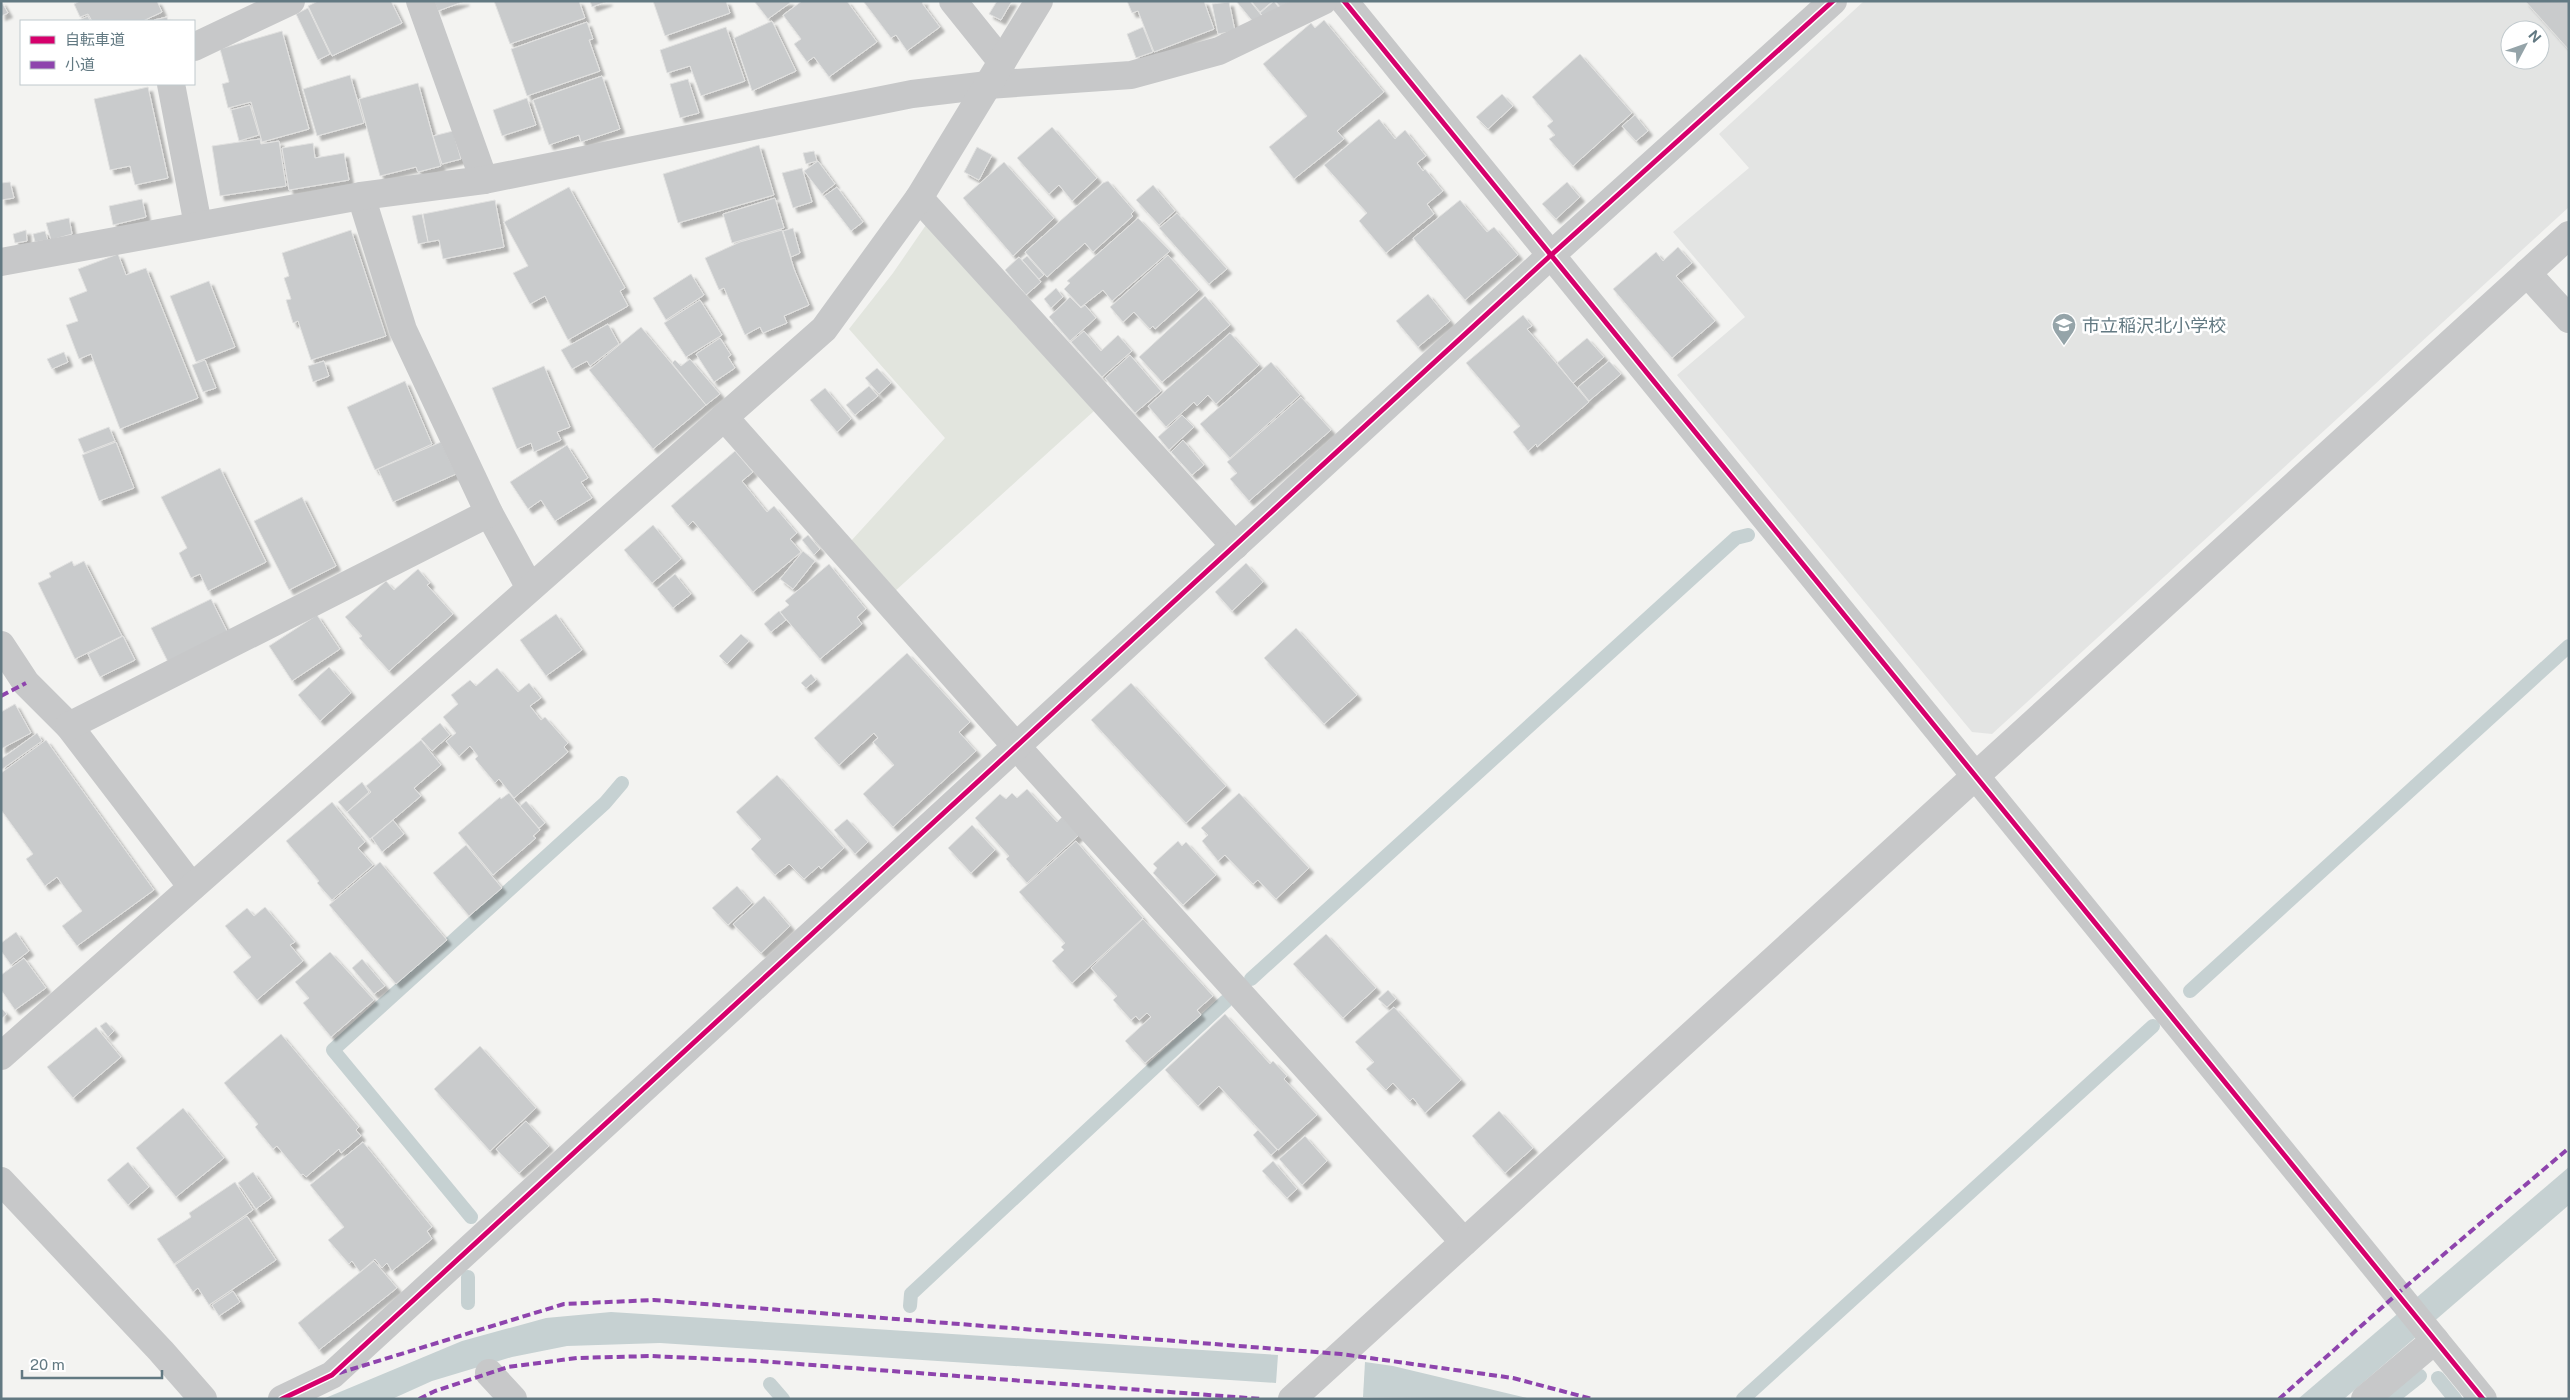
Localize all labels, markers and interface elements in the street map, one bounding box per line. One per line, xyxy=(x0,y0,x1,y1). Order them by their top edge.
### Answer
legend xyxy=(20,20,195,85)
north arrow xyxy=(2500,20,2550,70)
text: N xyxy=(2525,27,2544,46)
text: 自転車道 xyxy=(65,31,125,48)
text: 小道 xyxy=(65,56,95,73)
school or university icon: 市立稲沢北小学校 xyxy=(2051,312,2077,346)
place label: 市立稲沢北小学校 xyxy=(2082,315,2226,336)
scale bar xyxy=(22,1348,162,1380)
text: 20 m xyxy=(30,1356,65,1373)

